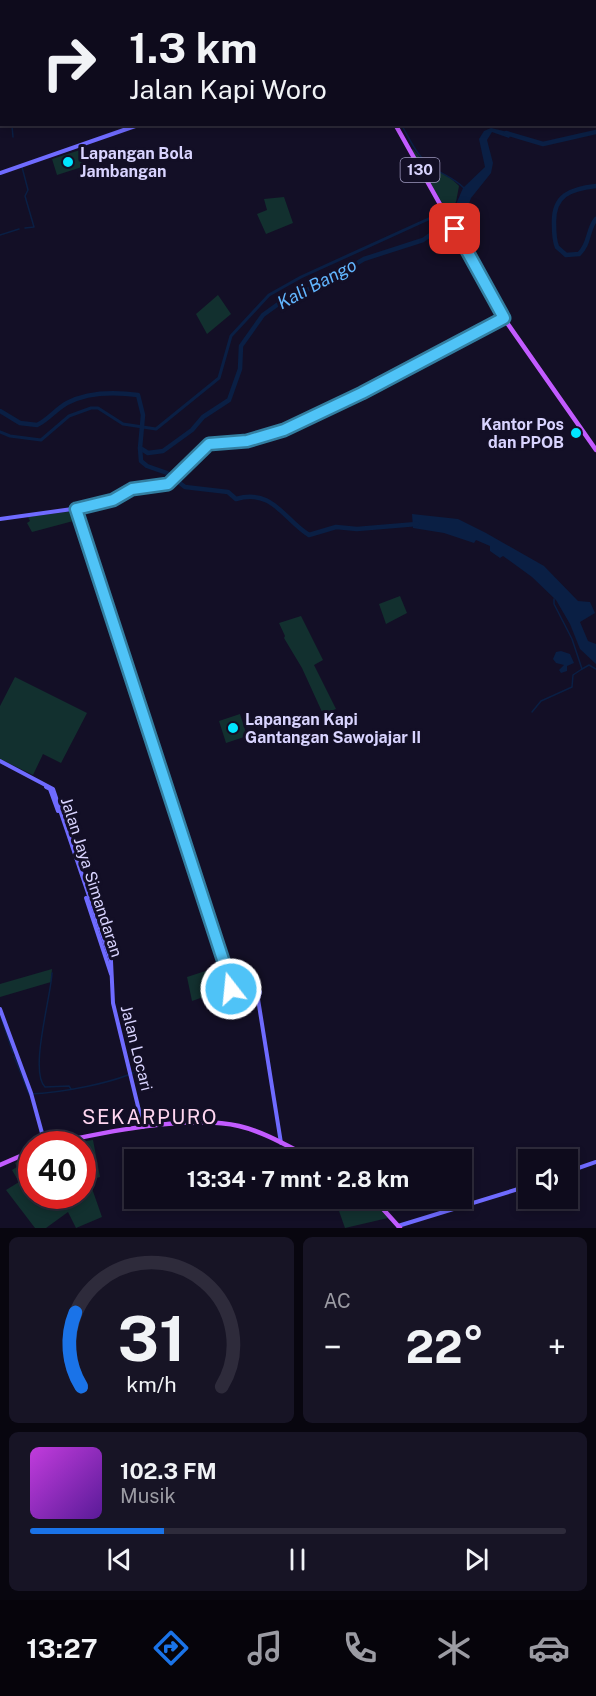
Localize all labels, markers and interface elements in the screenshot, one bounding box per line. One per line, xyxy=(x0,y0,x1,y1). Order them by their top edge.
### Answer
text: 1.3 km xyxy=(129,23,258,72)
icon: right xyxy=(30,24,108,102)
text: Jalan Kapi Woro xyxy=(129,73,327,105)
place label: Lapangan Bola Jambangan xyxy=(80,144,193,181)
marker: Lapangan Bola Jambangan xyxy=(61,155,75,169)
road number: 130 xyxy=(400,158,440,182)
pin xyxy=(429,203,480,254)
icon: arrive xyxy=(438,212,471,245)
water label: Kali Bango xyxy=(274,254,360,313)
place label: Kantor Pos dan PPOB xyxy=(481,415,564,452)
marker: Kantor Pos dan PPOB xyxy=(569,426,583,440)
place label: Lapangan Kapi Gantangan Sawojajar II xyxy=(245,710,421,747)
marker: Lapangan Kapi Gantangan Sawojajar II xyxy=(226,721,240,735)
street label: Jalan Jaya Simandaran xyxy=(57,795,126,959)
position arrow xyxy=(199,957,263,1021)
street label: Jalan Locari xyxy=(117,1003,156,1093)
district label: SEKARPURO xyxy=(82,1105,218,1129)
speed limit sign: 40 xyxy=(18,1131,96,1209)
map controls xyxy=(518,1149,578,1209)
button: sound xyxy=(518,1149,578,1209)
text: 13:34 · 7 mnt · 2.8 km xyxy=(187,1166,409,1192)
text: AC xyxy=(324,1289,351,1313)
text: 31 xyxy=(117,1302,185,1375)
text: 22° xyxy=(406,1320,484,1373)
text: − xyxy=(324,1328,342,1366)
text: + xyxy=(548,1328,566,1366)
text: km/h xyxy=(126,1372,176,1397)
text: 102.3 FM xyxy=(120,1458,217,1484)
text: Musik xyxy=(120,1484,176,1508)
icon: previous xyxy=(103,1543,136,1576)
icon: pause xyxy=(281,1543,314,1576)
icon: next xyxy=(460,1543,493,1576)
icon: directions xyxy=(150,1627,192,1669)
icon: music xyxy=(244,1627,286,1669)
icon: phone xyxy=(339,1627,381,1669)
icon: climate xyxy=(433,1627,475,1669)
icon: car xyxy=(528,1627,570,1669)
text: 13:27 xyxy=(26,1632,98,1664)

